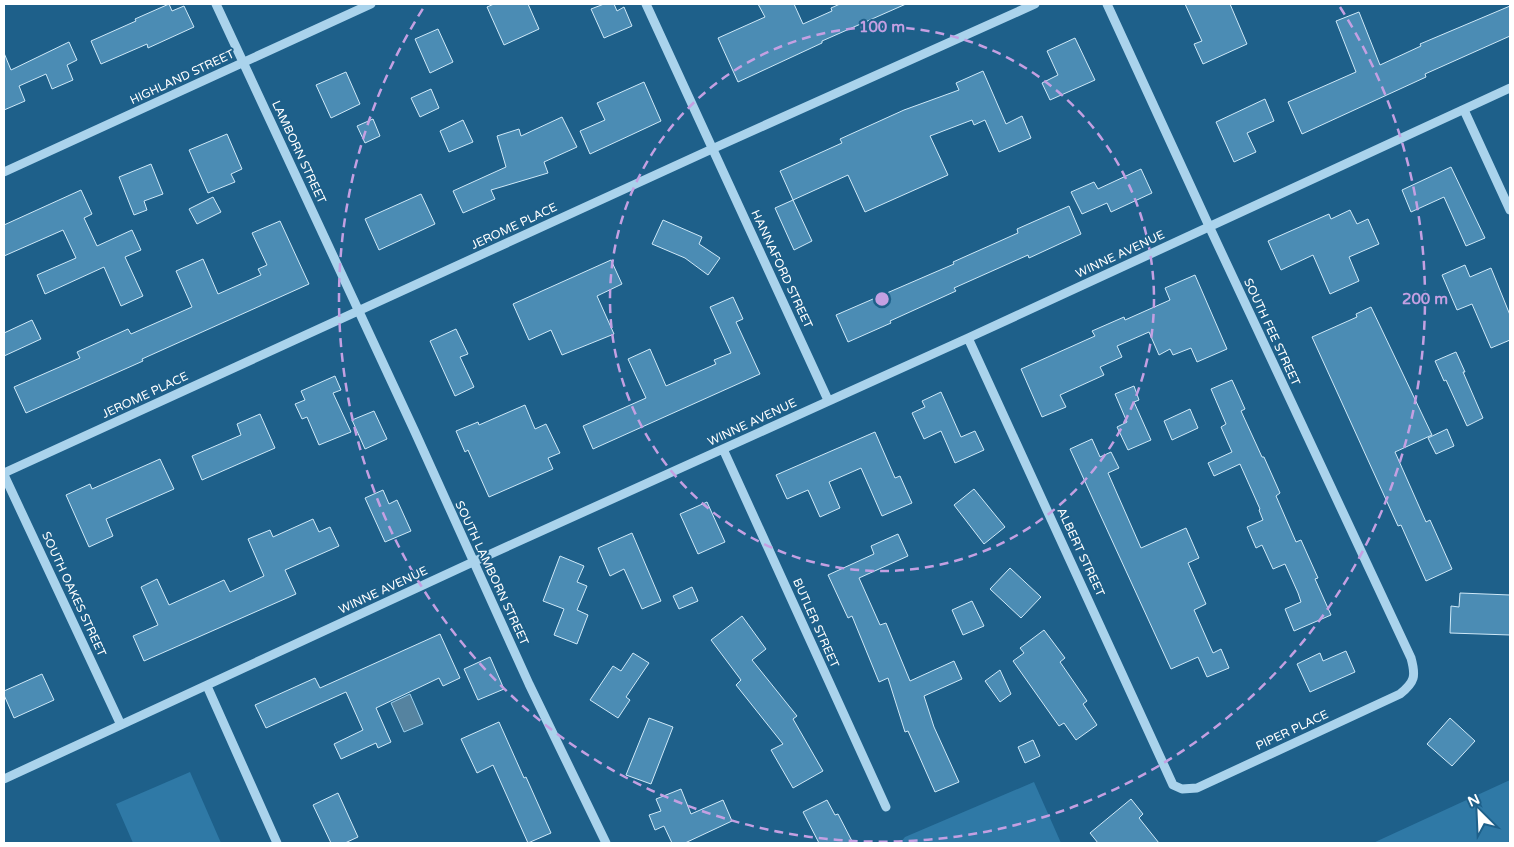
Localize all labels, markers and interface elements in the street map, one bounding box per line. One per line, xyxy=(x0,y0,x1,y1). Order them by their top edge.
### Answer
text: 100 m xyxy=(859,18,905,36)
street label: HIGHLAND STREET xyxy=(128,46,237,107)
street label: LAMBORN STREET xyxy=(269,98,329,206)
street label: JEROME PLACE xyxy=(469,200,560,252)
street label: HANNAFORD STREET xyxy=(748,208,816,331)
street label: WINNE AVENUE xyxy=(1073,227,1167,281)
street label: SOUTH FEE STREET xyxy=(1241,276,1303,389)
centre of rings xyxy=(873,290,891,308)
text: 200 m xyxy=(1402,290,1448,308)
street label: JEROME PLACE xyxy=(100,369,191,421)
street label: WINNE AVENUE xyxy=(705,395,799,449)
street label: SOUTH LAMBORN STREET xyxy=(452,499,532,648)
street label: ALBERT STREET xyxy=(1054,505,1108,599)
street label: SOUTH OAKES STREET xyxy=(39,529,109,659)
street label: WINNE AVENUE xyxy=(336,563,430,617)
street label: BUTLER STREET xyxy=(790,576,842,670)
street label: PIPER PLACE xyxy=(1254,707,1331,753)
north arrow xyxy=(1454,787,1504,837)
text: N xyxy=(1465,791,1483,811)

